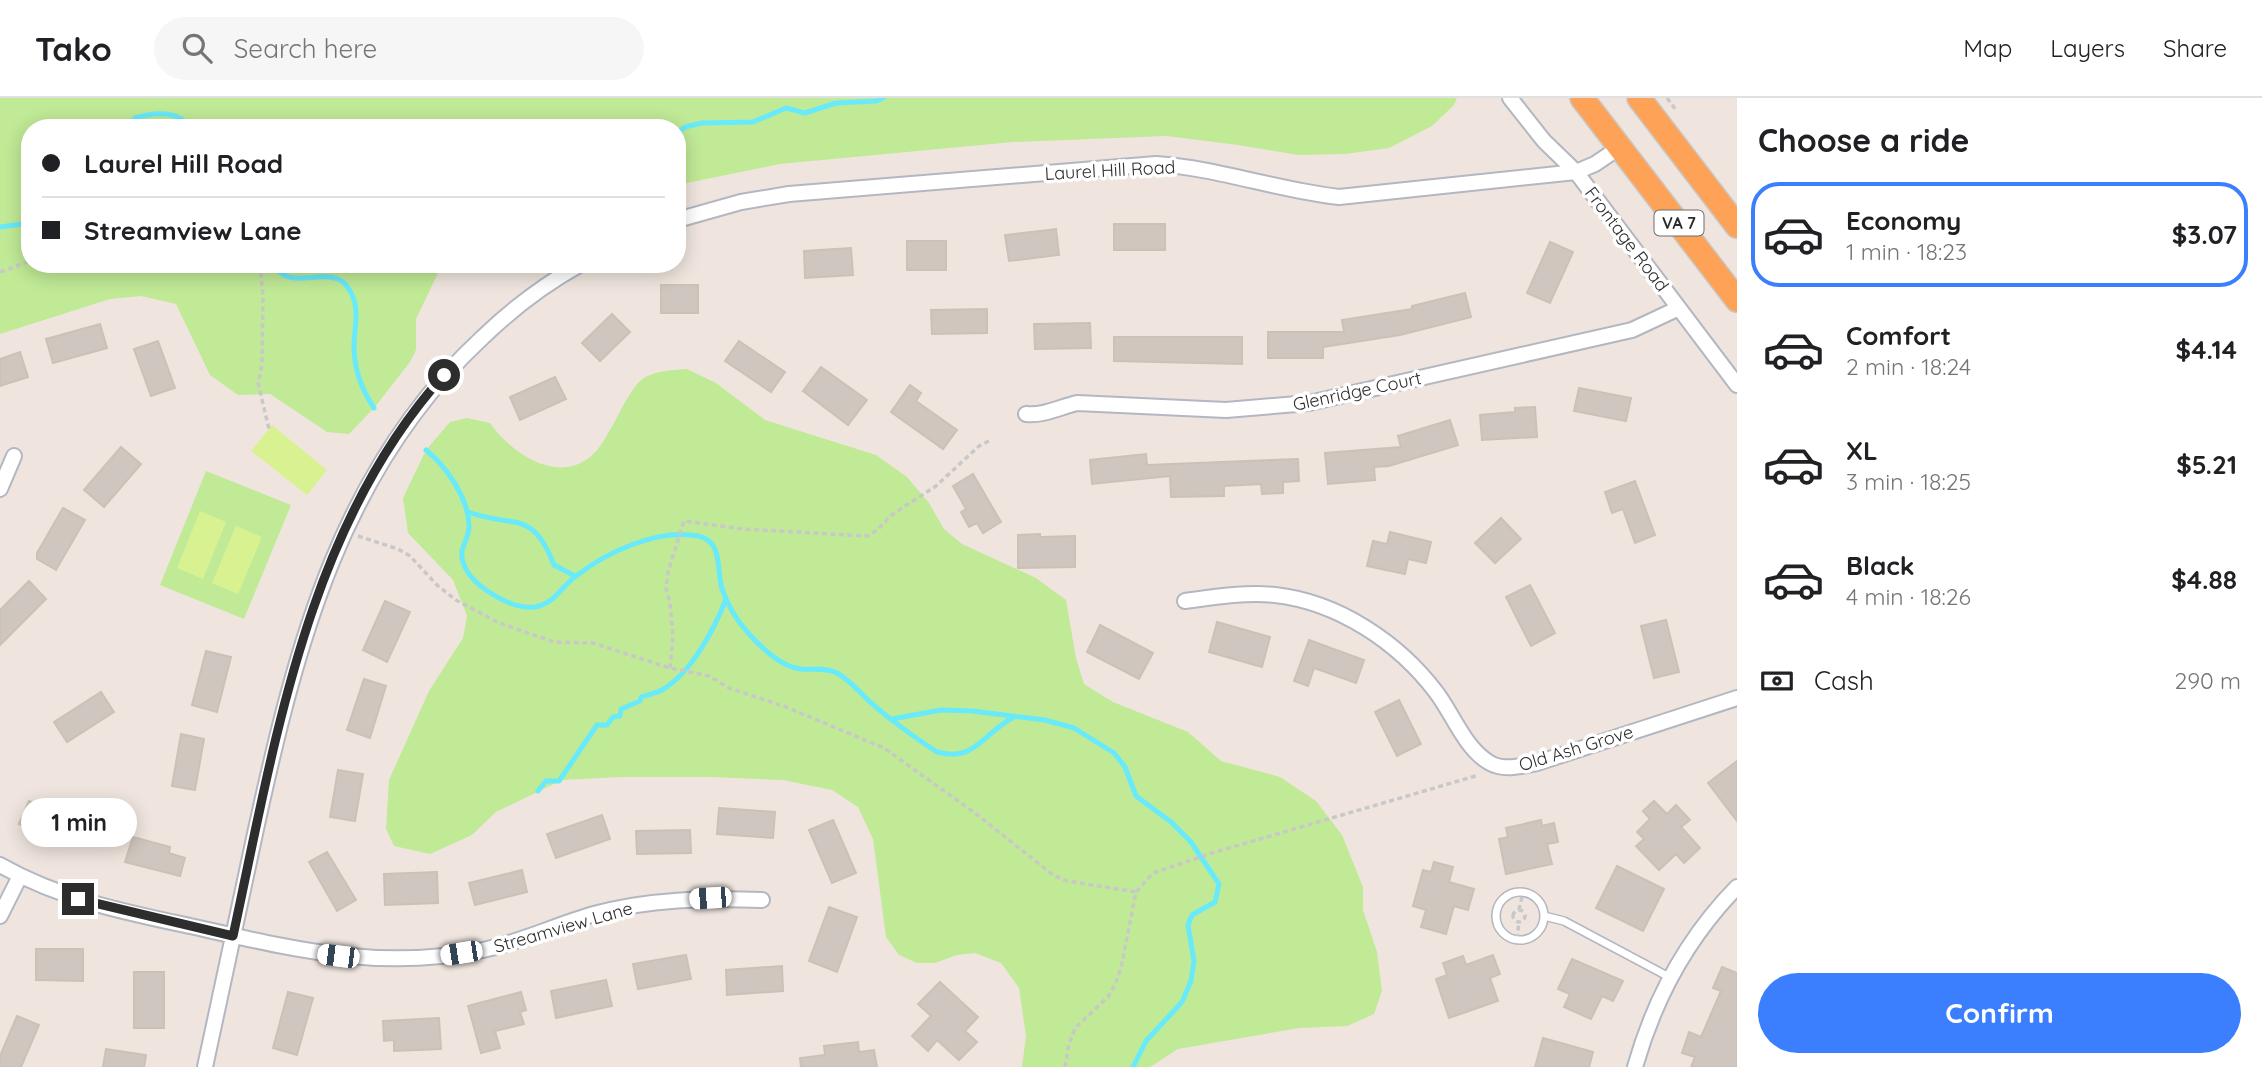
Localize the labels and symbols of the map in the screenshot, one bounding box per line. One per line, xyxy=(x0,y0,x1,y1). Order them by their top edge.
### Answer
street label: Laurel Hill Road xyxy=(1044,155,1176,185)
street label: Frontage Road xyxy=(1580,182,1674,296)
road number: VA 7 xyxy=(1654,211,1704,236)
route start xyxy=(428,359,460,391)
street label: Glenridge Court xyxy=(1291,366,1423,416)
street label: Old Ash Grove xyxy=(1516,720,1636,776)
callout: 1 min xyxy=(20,798,136,846)
route end xyxy=(62,883,94,915)
car xyxy=(689,886,732,910)
street label: Streamview Lane xyxy=(491,896,635,958)
car xyxy=(439,939,484,967)
car xyxy=(316,943,361,969)

